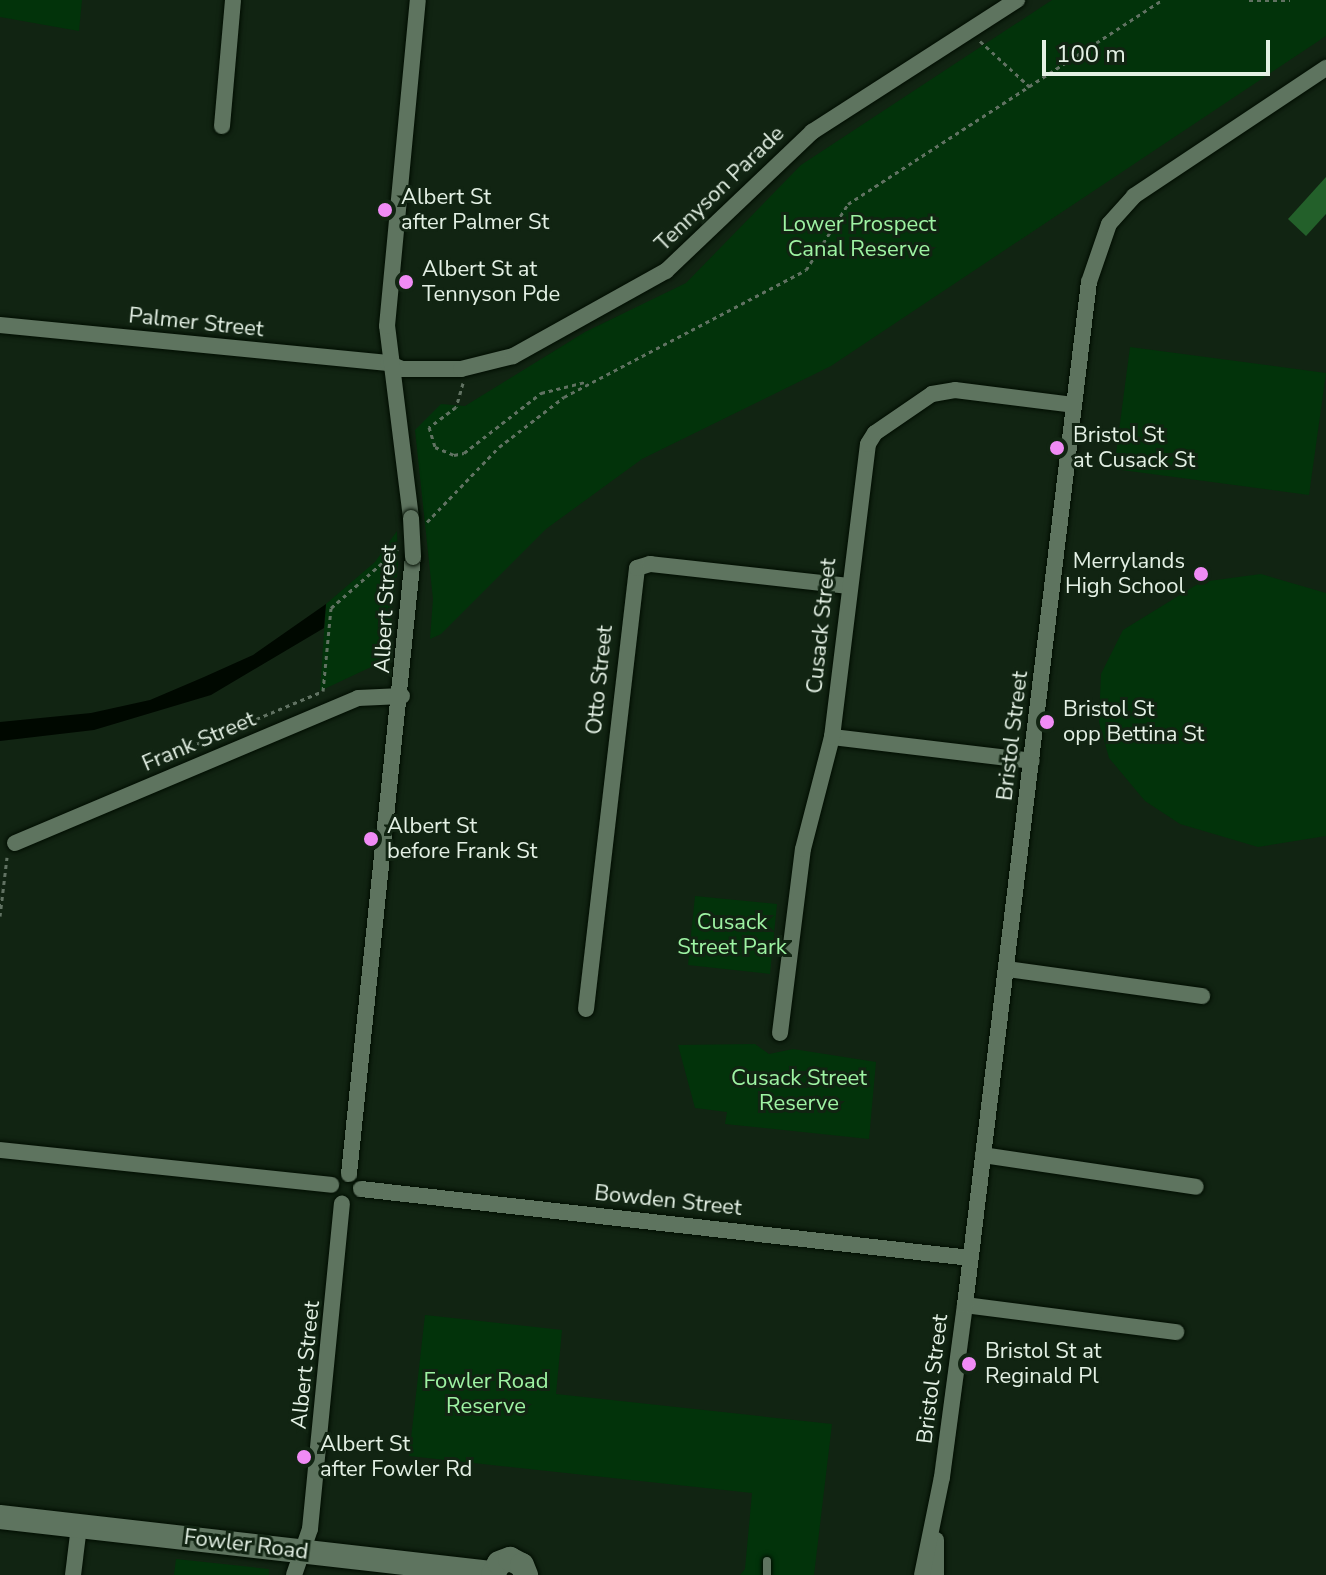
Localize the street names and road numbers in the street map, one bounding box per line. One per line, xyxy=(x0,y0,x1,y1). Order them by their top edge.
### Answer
street label: Tennyson Parade xyxy=(650,121,790,257)
street label: Palmer Street xyxy=(127,303,265,343)
street label: Albert Street xyxy=(369,544,403,674)
street label: Cusack Street xyxy=(802,557,842,695)
street label: Otto Street xyxy=(581,624,619,736)
street label: Bristol Street xyxy=(992,670,1034,802)
street label: Frank Street xyxy=(138,706,260,778)
street label: Bowden Street xyxy=(593,1180,743,1222)
street label: Albert Street xyxy=(286,1300,326,1430)
street label: Bristol Street xyxy=(912,1313,954,1445)
street label: Fowler Road xyxy=(182,1524,310,1566)

